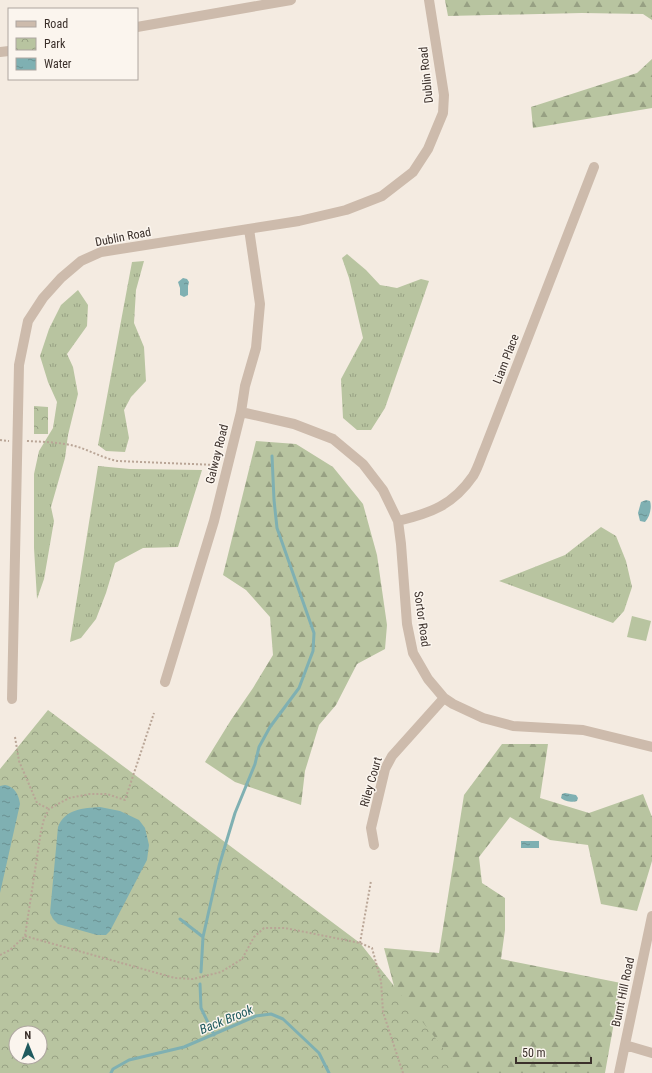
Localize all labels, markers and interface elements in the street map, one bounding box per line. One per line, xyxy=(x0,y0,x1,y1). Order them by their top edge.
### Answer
legend xyxy=(8,8,138,80)
text: Road xyxy=(44,17,68,31)
text: Park xyxy=(44,37,66,51)
street label: Dublin Road xyxy=(416,46,436,104)
text: Water xyxy=(44,57,72,71)
street label: Dublin Road xyxy=(94,225,152,249)
street label: Liam Place xyxy=(490,332,522,386)
street label: Galway Road xyxy=(203,423,231,485)
street label: Sortor Road xyxy=(411,590,433,648)
street label: Riley Court xyxy=(357,755,385,809)
street label: Burnt Hill Road xyxy=(609,956,637,1028)
water label: Back Brook xyxy=(197,1002,255,1037)
north arrow xyxy=(8,1025,48,1065)
text: N xyxy=(24,1029,32,1042)
scale bar xyxy=(516,1039,591,1065)
text: 50 m xyxy=(522,1046,546,1060)

